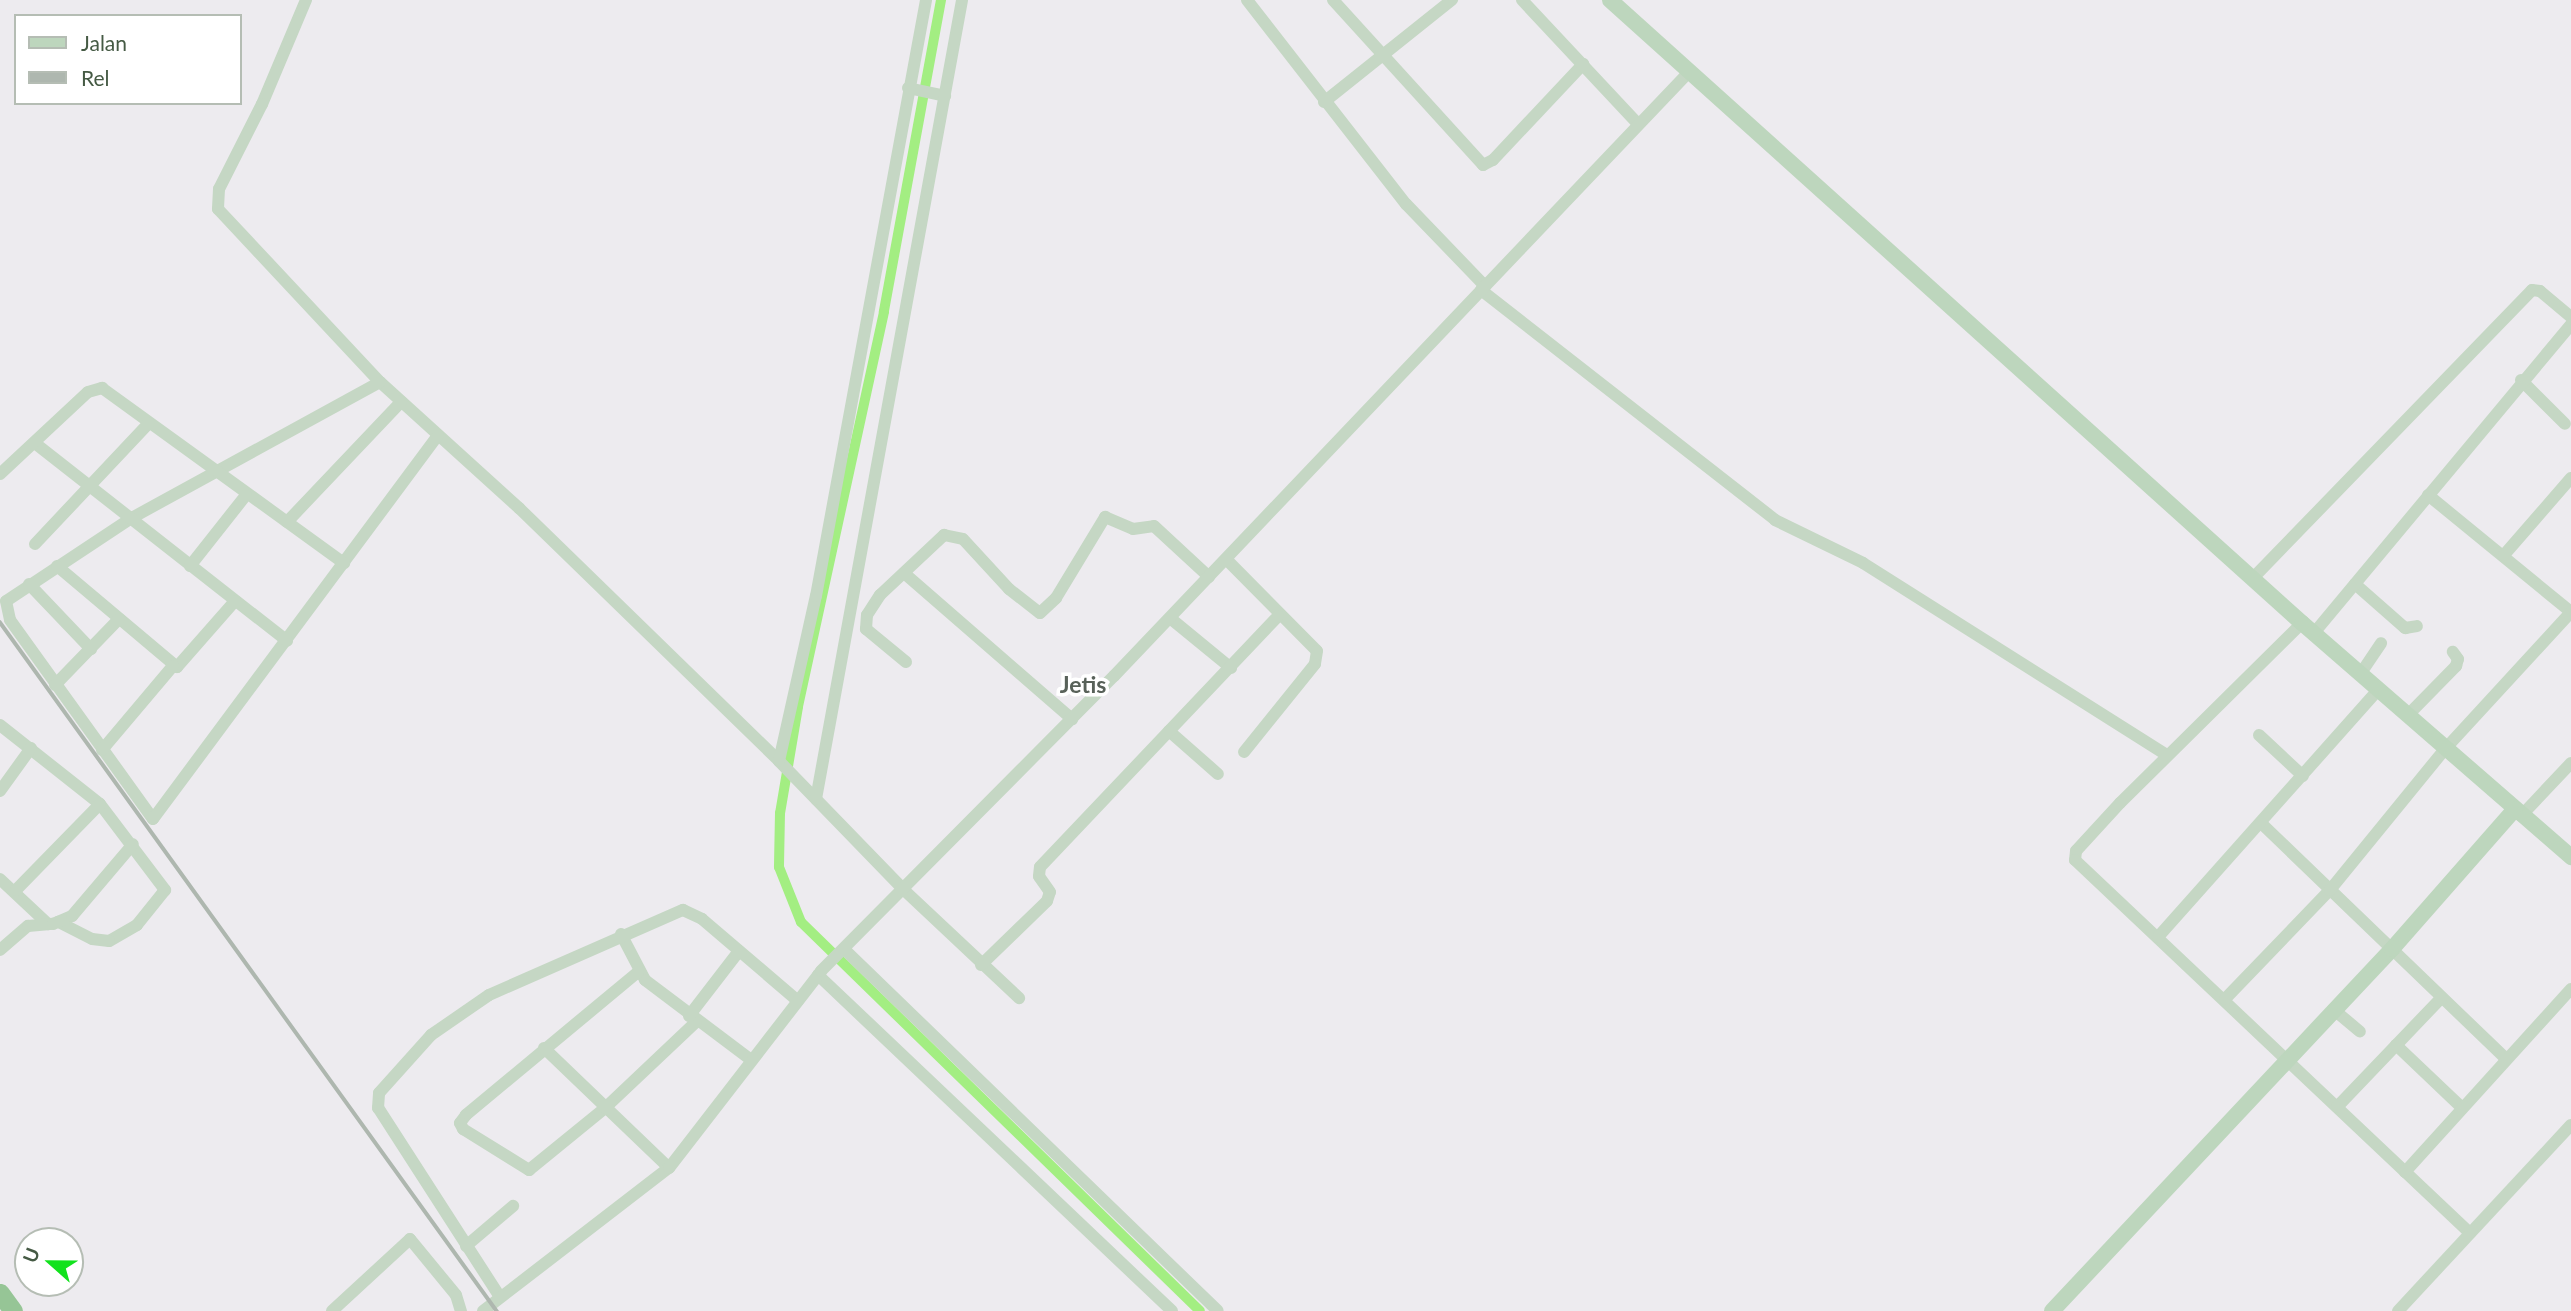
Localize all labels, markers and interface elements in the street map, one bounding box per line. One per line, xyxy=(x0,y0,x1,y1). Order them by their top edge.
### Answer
legend xyxy=(14,14,242,105)
text: Jalan xyxy=(81,30,127,55)
text: Rel xyxy=(81,65,110,90)
district label: Jetis xyxy=(1060,670,1106,698)
north arrow xyxy=(14,1227,84,1297)
text: U xyxy=(18,1244,44,1266)

